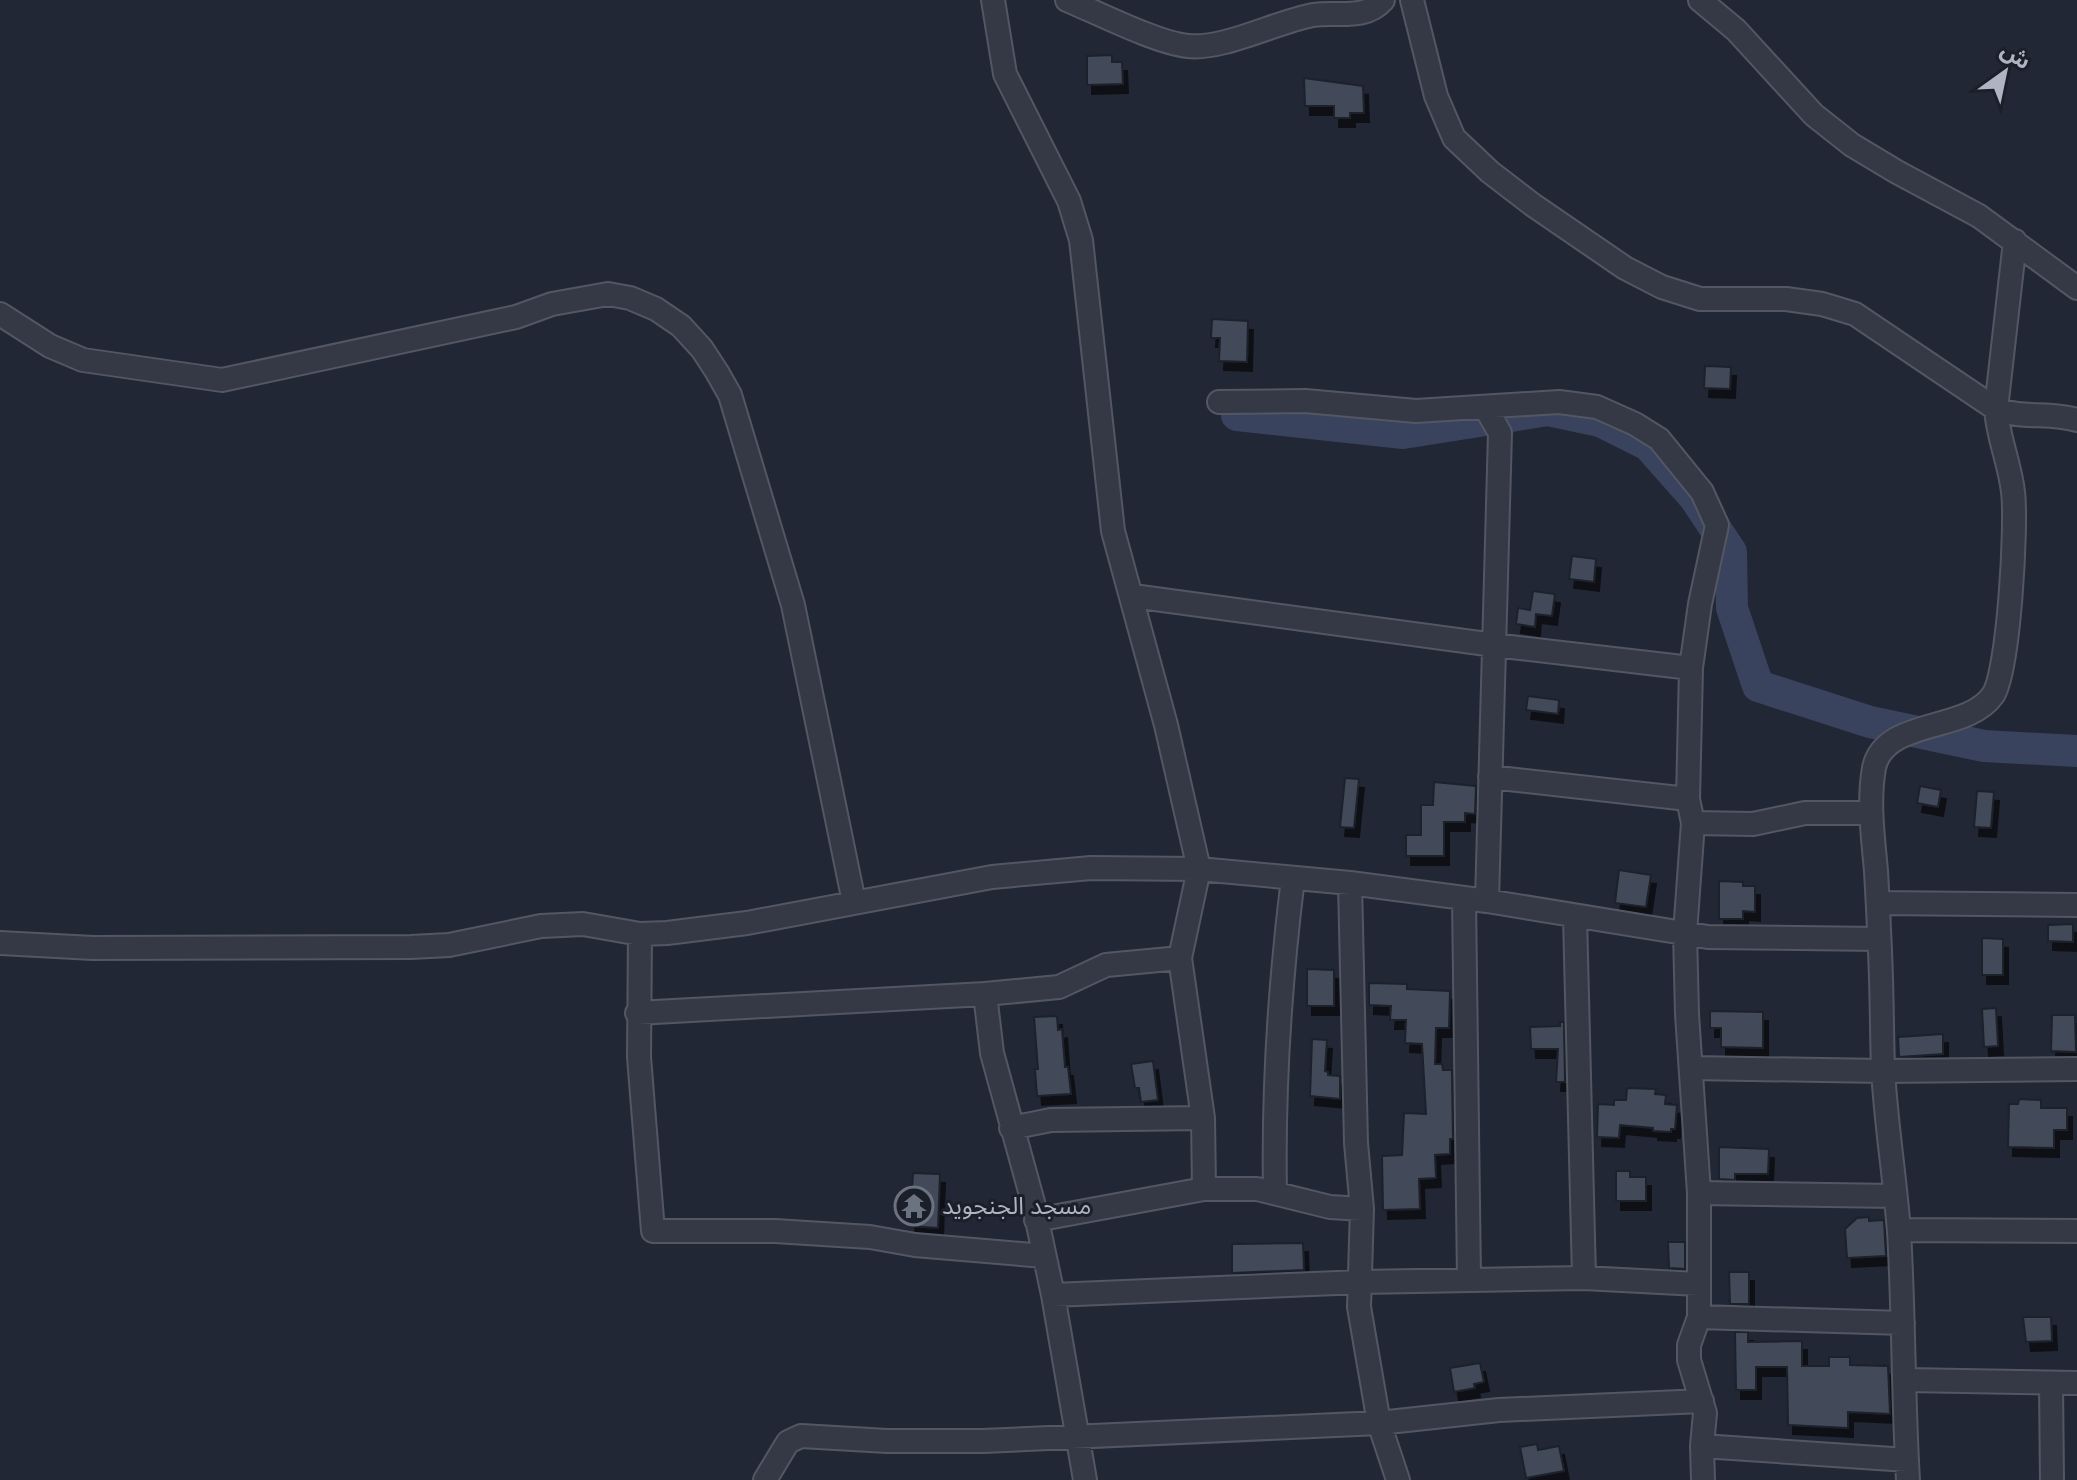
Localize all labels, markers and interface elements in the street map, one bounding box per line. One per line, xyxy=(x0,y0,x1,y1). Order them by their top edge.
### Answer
north arrow xyxy=(1965,32,2045,112)
text: ش xyxy=(1995,35,2036,77)
temple icon: مسجد الجنجويد xyxy=(893,1185,935,1227)
place label: مسجد الجنجويد xyxy=(942,1190,1091,1222)

